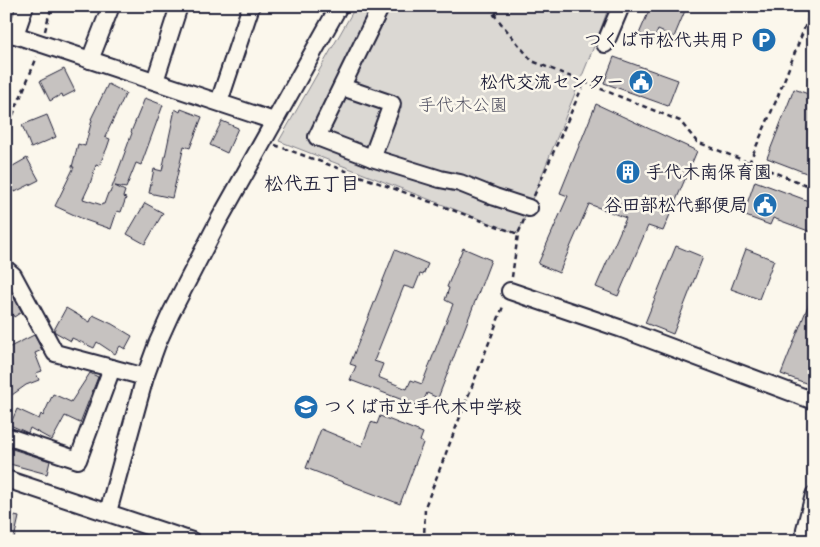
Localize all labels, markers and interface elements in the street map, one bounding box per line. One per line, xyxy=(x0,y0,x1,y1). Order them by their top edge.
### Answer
parking icon: つくば市松代共用Ｐ xyxy=(751,27,777,53)
place label: つくば市松代共用Ｐ xyxy=(584,31,746,53)
public building icon: 松代交流センター xyxy=(628,69,654,95)
place label: 松代交流センター xyxy=(480,73,624,95)
park label: 手代木公園 xyxy=(418,96,508,118)
building icon: 手代木南保育園 xyxy=(615,159,641,185)
place label: 手代木南保育園 xyxy=(646,163,772,185)
district label: 松代五丁目 xyxy=(264,174,360,198)
public building icon: 谷田部松代郵便局 xyxy=(752,192,778,218)
place label: 谷田部松代郵便局 xyxy=(604,196,748,218)
school or university icon: つくば市立手代木中学校 xyxy=(293,394,319,420)
place label: つくば市立手代木中学校 xyxy=(324,398,522,420)

